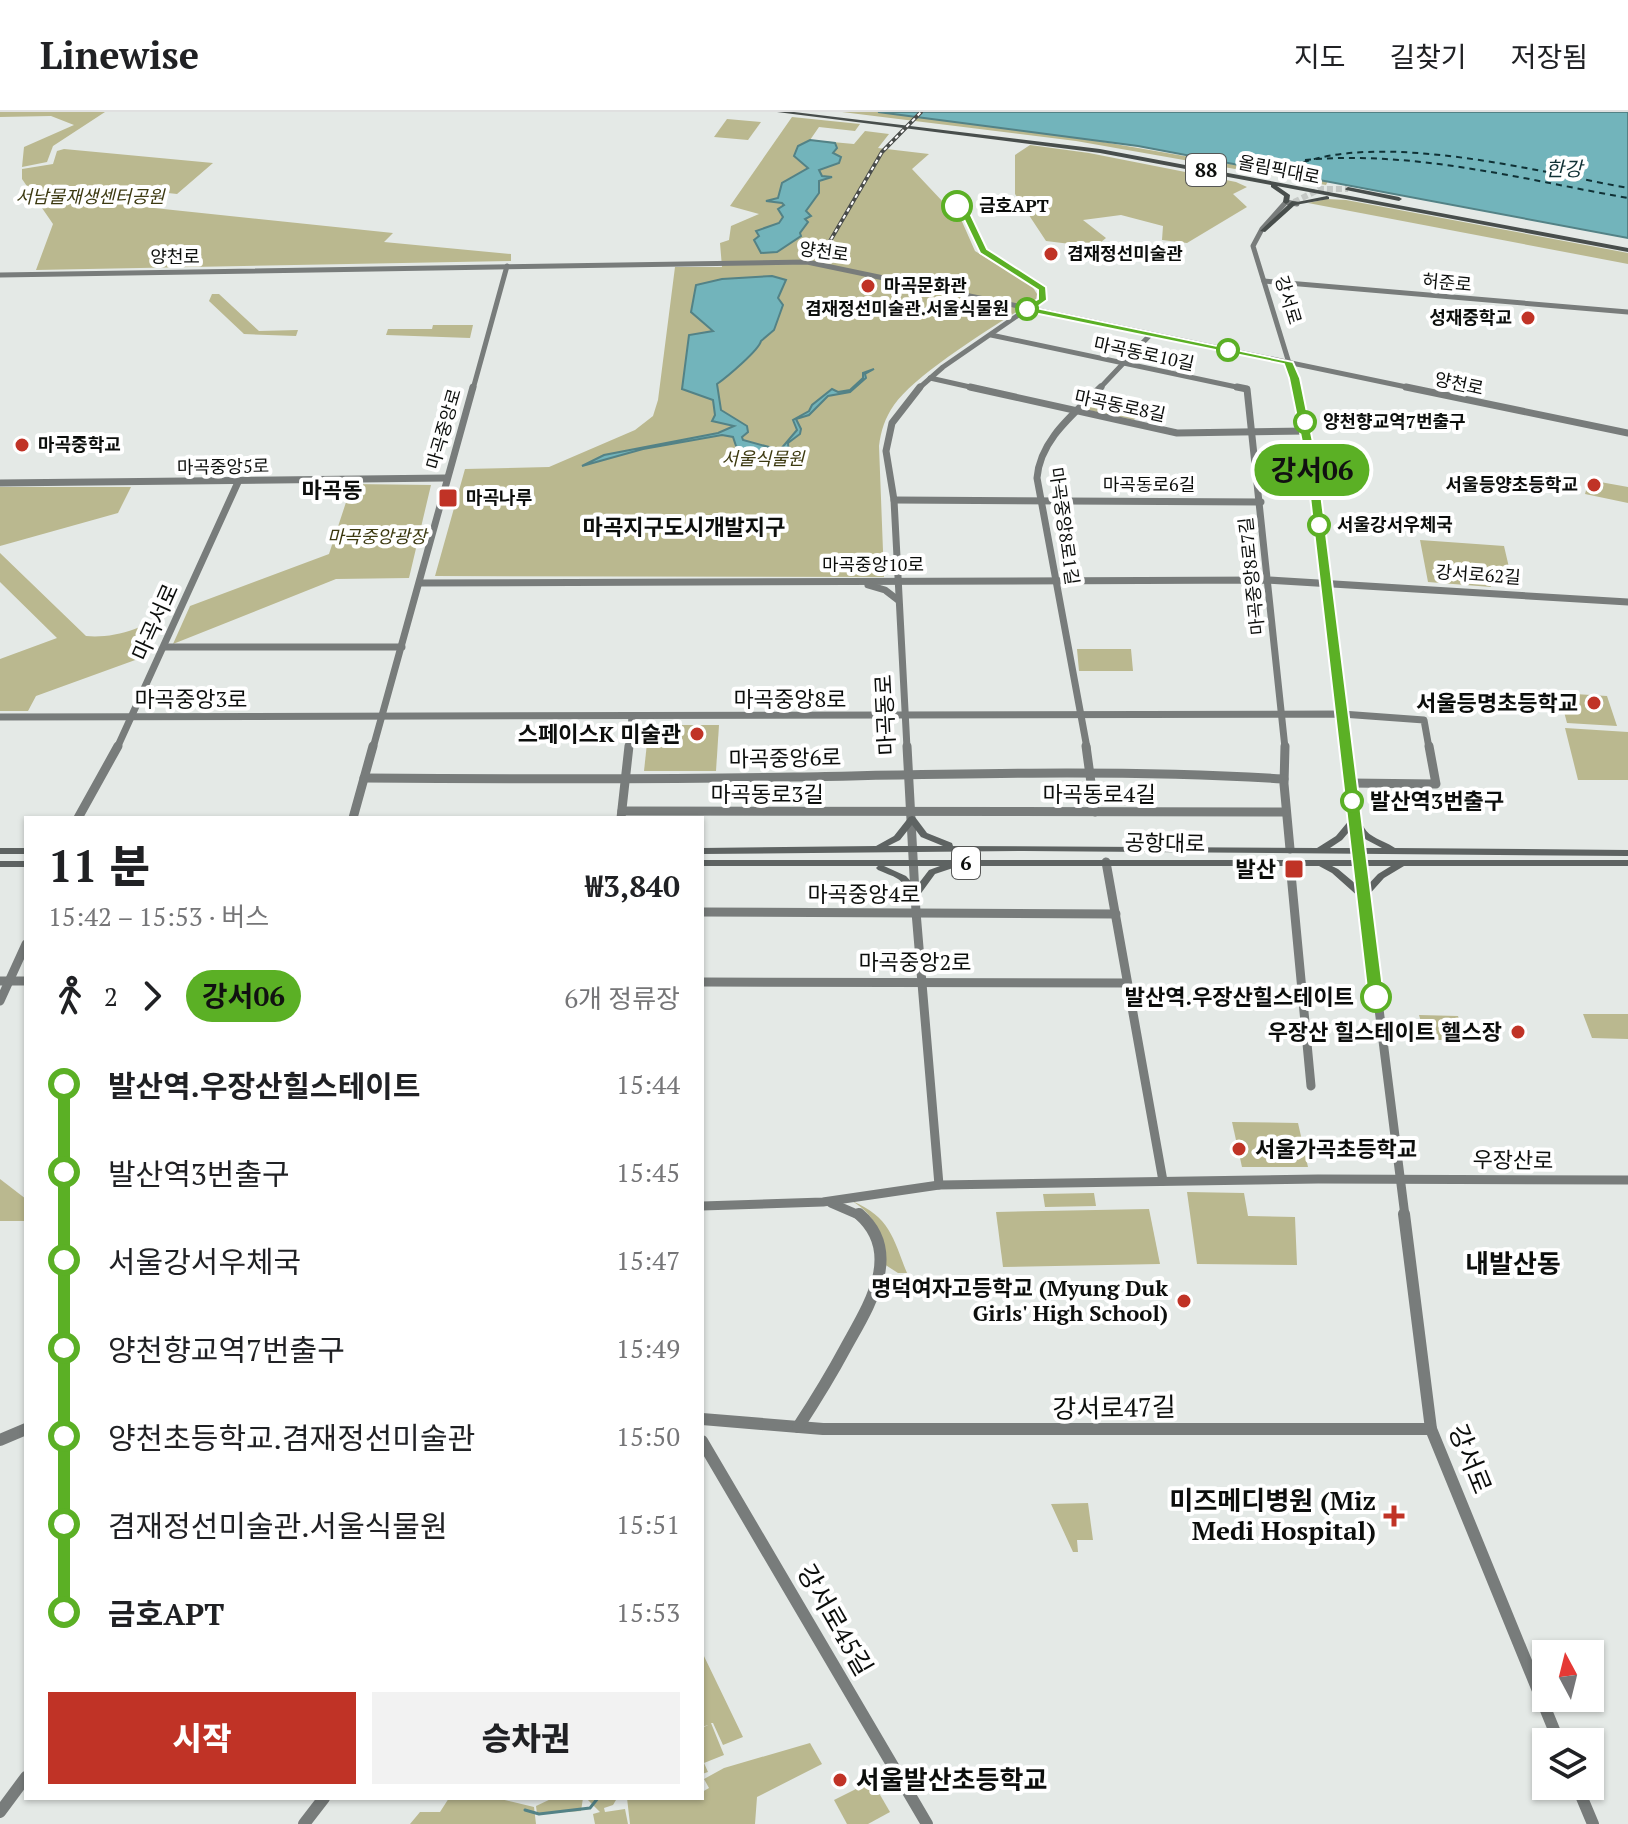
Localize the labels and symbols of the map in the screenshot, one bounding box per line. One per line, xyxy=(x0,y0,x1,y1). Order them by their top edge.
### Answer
street label: 올림픽대로 xyxy=(1236,149,1322,189)
road number: 88 xyxy=(1186,154,1226,186)
water label: 한강 xyxy=(1546,155,1585,182)
park label: 서남물재생센터공원 xyxy=(15,184,166,208)
marker: 금호APT xyxy=(942,191,972,221)
place label: 금호APT xyxy=(979,193,1049,217)
street label: 양천로 xyxy=(798,236,850,266)
place label: 겸재정선미술관 xyxy=(1067,241,1183,265)
street label: 양천로 xyxy=(150,244,200,268)
marker: 겸재정선미술관 xyxy=(1042,245,1060,263)
street label: 허준로 xyxy=(1421,268,1473,296)
street label: 강서로 xyxy=(1270,272,1308,327)
place label: 마곡문화관 xyxy=(884,273,967,297)
marker: 마곡문화관 xyxy=(859,277,877,295)
place label: 겸재정선미술관.서울식물원 xyxy=(805,296,1009,320)
marker: 겸재정선미술관.서울식물원 xyxy=(1016,298,1038,320)
place label: 성재중학교 xyxy=(1429,305,1512,329)
marker: 성재중학교 xyxy=(1519,309,1537,327)
street label: 마곡동로10길 xyxy=(1092,331,1197,375)
unlabelled marker xyxy=(1217,339,1239,361)
street label: 양천로 xyxy=(1432,366,1486,400)
street label: 마곡동로8길 xyxy=(1073,384,1168,426)
street label: 마곡중앙로 xyxy=(420,386,466,472)
place label: 양천향교역7번출구 xyxy=(1323,409,1466,433)
marker: 양천향교역7번출구 xyxy=(1294,411,1316,433)
place label: 마곡중학교 xyxy=(38,432,121,456)
marker: 마곡중학교 xyxy=(13,436,31,454)
line badge: 강서06 xyxy=(1256,444,1368,496)
park label: 서울식물원 xyxy=(722,446,806,470)
street label: 마곡중앙5로 xyxy=(177,453,269,479)
street label: 마곡중앙8로1길 xyxy=(1045,465,1085,586)
street label: 마곡동로6길 xyxy=(1103,472,1195,496)
place label: 서울등양초등학교 xyxy=(1446,472,1578,496)
district label: 마곡동 xyxy=(302,475,362,504)
marker: 서울등양초등학교 xyxy=(1585,476,1603,494)
place label: 마곡나루 xyxy=(466,485,532,509)
marker: 마곡나루 xyxy=(437,487,459,509)
district label: 마곡지구도시개발지구 xyxy=(583,512,785,541)
place label: 서울강서우체국 xyxy=(1337,512,1453,536)
marker: 서울강서우체국 xyxy=(1308,514,1330,536)
street label: 마곡중앙8로7길 xyxy=(1233,516,1269,636)
park label: 마곡중앙광장 xyxy=(327,524,429,548)
street label: 마곡중앙10로 xyxy=(822,552,924,576)
street label: 강서로62길 xyxy=(1435,559,1522,589)
street label: 마곡서로 xyxy=(125,579,184,665)
street label: 마곡동로 xyxy=(868,674,901,756)
street label: 마곡중앙3로 xyxy=(135,684,247,713)
street label: 마곡중앙8로 xyxy=(734,684,846,713)
place label: 서울등명초등학교 xyxy=(1416,688,1578,717)
marker: 서울등명초등학교 xyxy=(1585,694,1603,712)
place label: 스페이스K 미술관 xyxy=(518,719,681,748)
marker: 스페이스K 미술관 xyxy=(688,725,706,743)
street label: 마곡중앙6로 xyxy=(728,742,842,773)
street label: 마곡동로3길 xyxy=(711,779,823,808)
street label: 마곡동로4길 xyxy=(1043,779,1155,808)
place label: 발산역3번출구 xyxy=(1370,786,1504,815)
marker: 발산역3번출구 xyxy=(1341,790,1363,812)
street label: 공항대로 xyxy=(1124,827,1206,858)
road number: 6 xyxy=(952,847,980,879)
place label: 발산 xyxy=(1236,854,1276,883)
marker: 발산 xyxy=(1283,858,1305,880)
street label: 마곡중앙4로 xyxy=(808,879,920,908)
street label: 마곡중앙2로 xyxy=(859,947,971,976)
place label: 발산역.우장산힐스테이트 xyxy=(1125,982,1354,1011)
marker: 발산역.우장산힐스테이트 xyxy=(1361,982,1391,1012)
place label: 우장산 힐스테이트 헬스장 xyxy=(1267,1017,1502,1046)
marker: 우장산 힐스테이트 헬스장 xyxy=(1509,1023,1527,1041)
place label: 서울가곡초등학교 xyxy=(1255,1134,1417,1163)
marker: 서울가곡초등학교 xyxy=(1230,1140,1248,1158)
street label: 우장산로 xyxy=(1472,1144,1554,1175)
district label: 내발산동 xyxy=(1465,1246,1561,1280)
place label: 명덕여자고등학교 (Myung Duk Girls' High School) xyxy=(871,1273,1168,1327)
marker: 명덕여자고등학교 (Myung Duk Girls' High School) xyxy=(1175,1292,1193,1310)
street label: 강서로47길 xyxy=(1052,1389,1176,1425)
street label: 강서로 xyxy=(1442,1419,1500,1498)
place label: 미즈메디병원 (Miz Medi Hospital) xyxy=(1169,1483,1376,1547)
marker: 미즈메디병원 (Miz Medi Hospital) xyxy=(1383,1505,1405,1527)
street label: 강서로45길 xyxy=(790,1558,881,1681)
north arrow xyxy=(1532,1640,1604,1712)
place label: 서울발산초등학교 xyxy=(856,1762,1047,1796)
marker: 서울발산초등학교 xyxy=(831,1771,849,1789)

